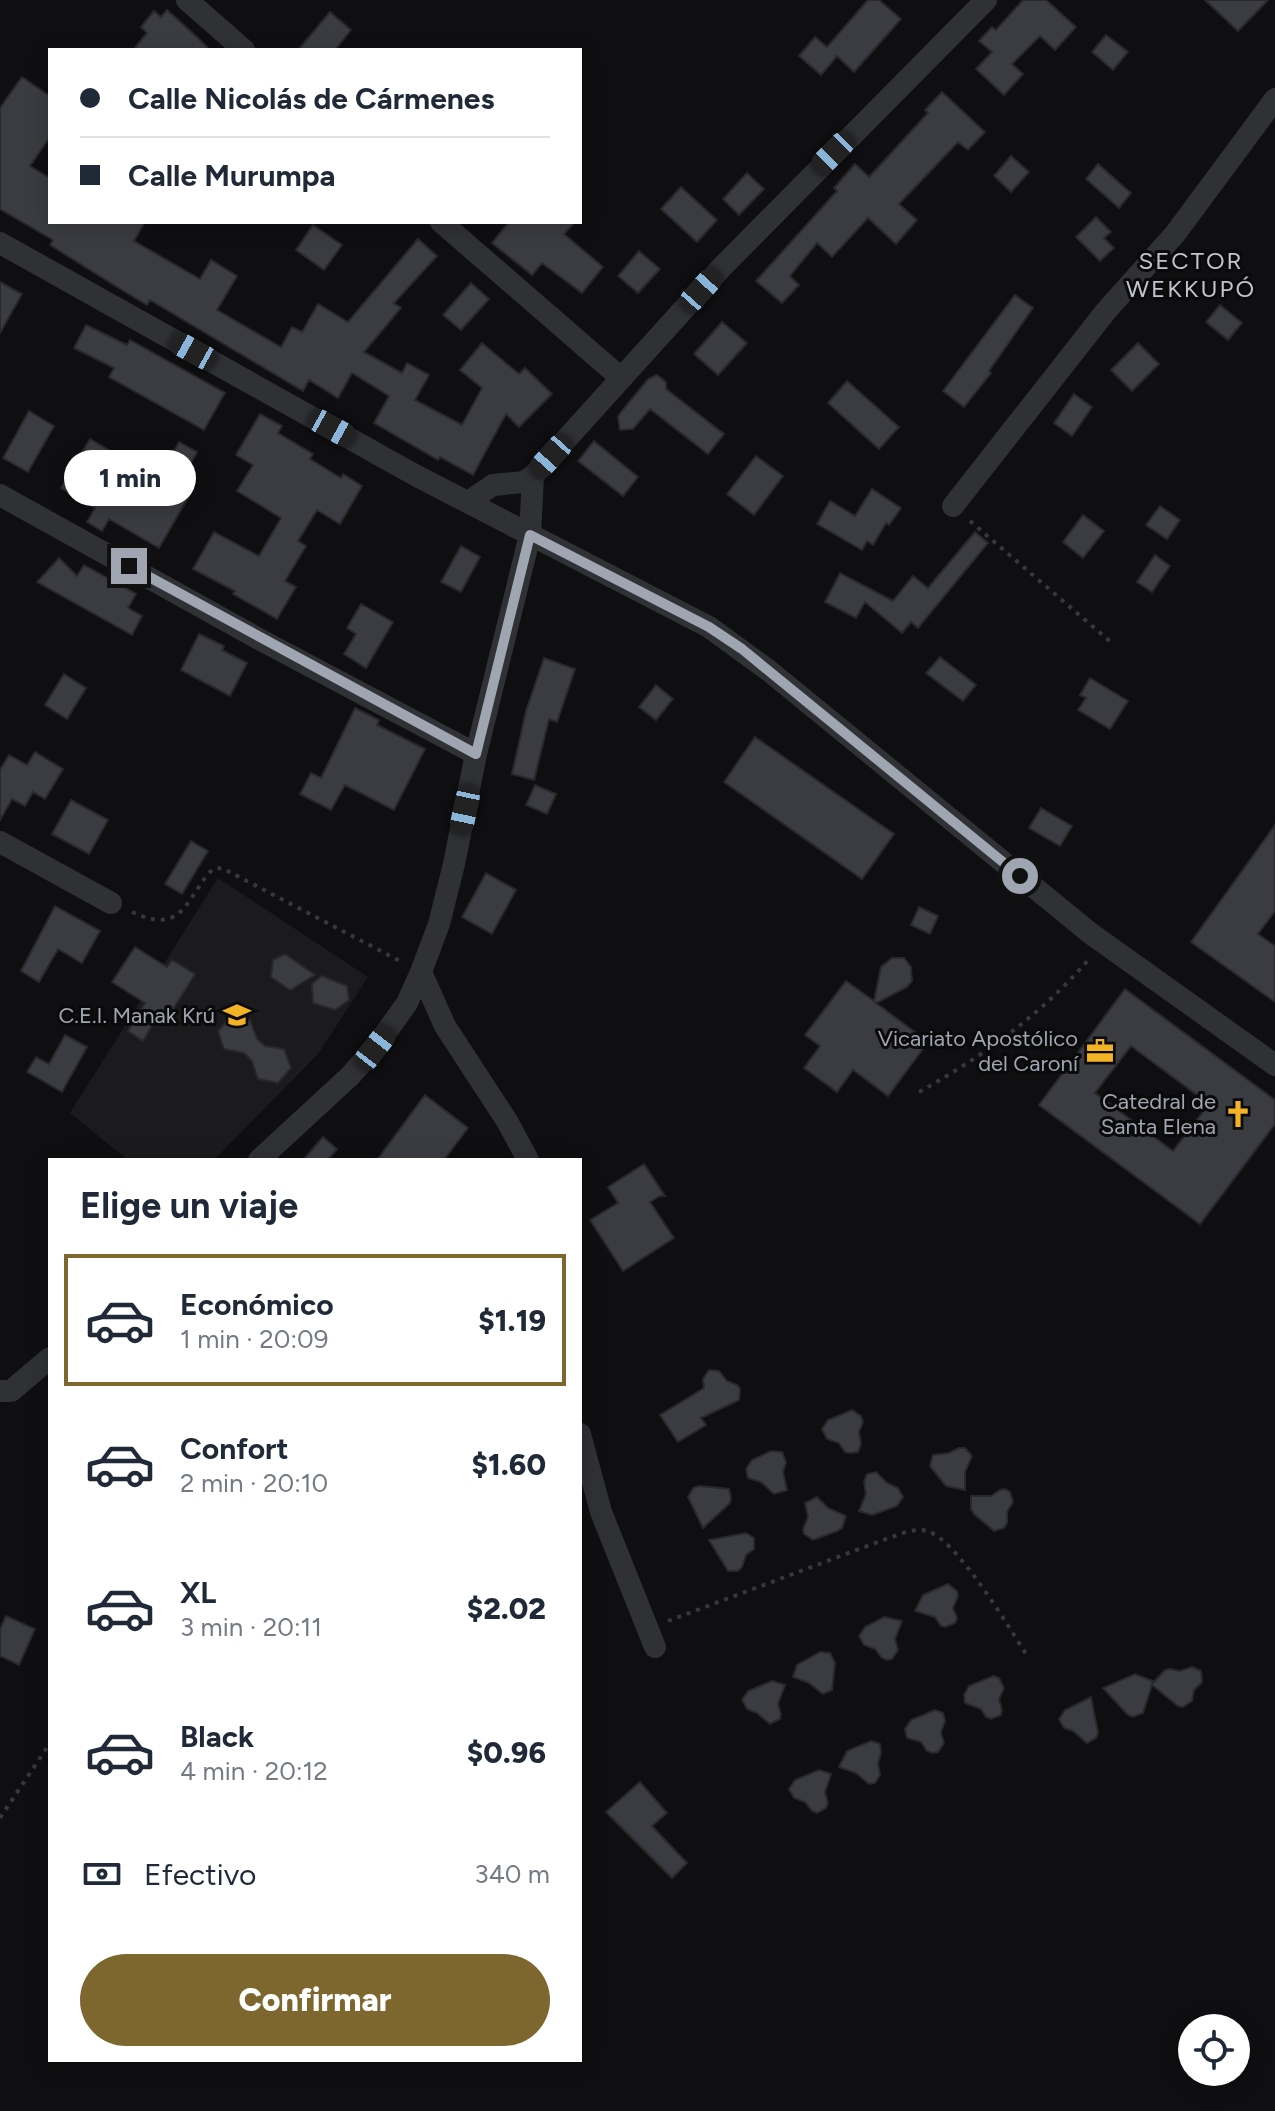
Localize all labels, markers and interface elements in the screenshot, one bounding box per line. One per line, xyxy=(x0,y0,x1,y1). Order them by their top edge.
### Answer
text: Calle Nicolás de Cármenes xyxy=(128,80,494,117)
car xyxy=(808,128,858,178)
text: Calle Murumpa xyxy=(128,157,336,194)
district label: SECTOR WEKKUPÓ xyxy=(1126,246,1256,303)
car xyxy=(676,264,726,316)
car xyxy=(166,329,220,373)
car xyxy=(305,406,359,450)
car xyxy=(526,430,576,482)
callout: 1 min xyxy=(63,450,195,506)
text: 1 min xyxy=(99,462,161,494)
route end xyxy=(111,548,147,584)
car xyxy=(448,784,482,836)
route start xyxy=(1002,858,1038,894)
school or university icon: C.E.I. Manak Krú xyxy=(222,1000,252,1030)
place label: C.E.I. Manak Krú xyxy=(58,1002,215,1029)
car xyxy=(351,1022,399,1074)
place label: Vicariato Apostólico del Caroní xyxy=(878,1025,1079,1077)
office icon: Vicariato Apostólico del Caroní xyxy=(1085,1036,1115,1066)
place label: Catedral de Santa Elena xyxy=(1101,1088,1216,1140)
church icon: Catedral de Santa Elena xyxy=(1223,1099,1253,1129)
text: Elige un viaje xyxy=(80,1184,298,1227)
icon: car xyxy=(84,1284,156,1356)
text: Económico xyxy=(180,1286,334,1323)
text: $1.19 xyxy=(478,1302,546,1339)
text: 1 min · 20:09 xyxy=(180,1323,328,1355)
icon: car xyxy=(84,1428,156,1500)
text: Confort xyxy=(180,1430,289,1467)
text: $1.60 xyxy=(472,1446,546,1483)
text: 2 min · 20:10 xyxy=(180,1467,328,1499)
icon: car xyxy=(84,1572,156,1644)
text: XL xyxy=(180,1574,216,1611)
text: $2.02 xyxy=(467,1590,546,1627)
text: 3 min · 20:11 xyxy=(180,1611,322,1643)
icon: car xyxy=(84,1716,156,1788)
text: Black xyxy=(180,1718,254,1755)
text: $0.96 xyxy=(467,1734,546,1771)
text: 4 min · 20:12 xyxy=(180,1755,328,1787)
icon: cash xyxy=(80,1852,124,1896)
text: Efectivo xyxy=(144,1856,256,1893)
text: 340 m xyxy=(474,1858,550,1890)
button: Confirmar xyxy=(80,1954,550,2046)
map controls xyxy=(1178,2014,1250,2086)
button: locate xyxy=(1178,2014,1250,2086)

